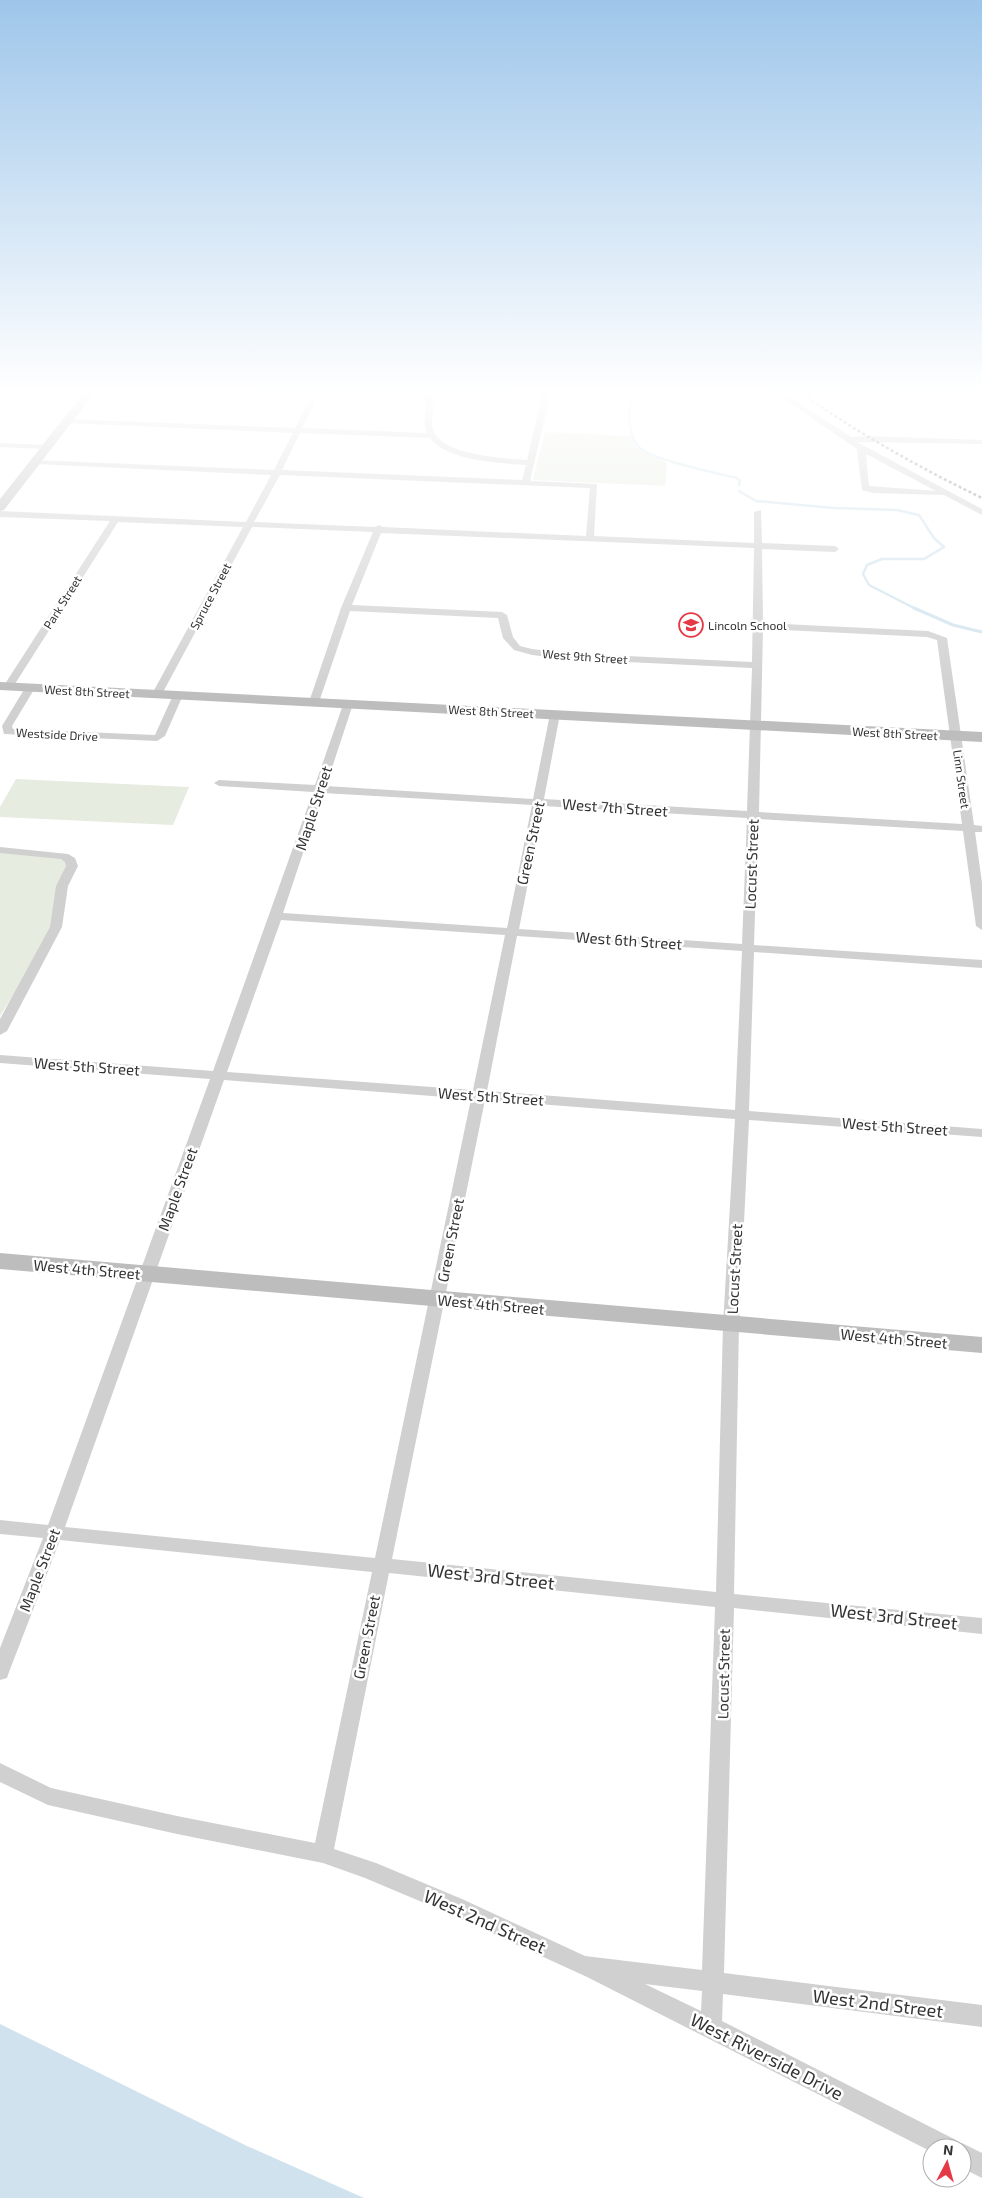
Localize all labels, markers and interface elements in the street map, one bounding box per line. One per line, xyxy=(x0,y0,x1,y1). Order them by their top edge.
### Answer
street label: Spruce Street xyxy=(187,560,234,632)
street label: Park Street xyxy=(40,572,84,631)
school or university icon: Lincoln School xyxy=(678,612,704,638)
place label: Lincoln School xyxy=(708,618,787,632)
street label: West 9th Street xyxy=(542,646,628,666)
street label: West 8th Street xyxy=(44,682,131,700)
street label: West 8th Street xyxy=(448,702,535,720)
street label: West 8th Street xyxy=(852,724,939,742)
street label: Westside Drive xyxy=(16,725,98,743)
street label: Linn Street xyxy=(951,749,973,810)
street label: Maple Street xyxy=(291,763,335,852)
street label: West 7th Street xyxy=(562,794,669,820)
street label: Green Street xyxy=(512,799,548,886)
street label: Locust Street xyxy=(740,818,762,910)
street label: West 6th Street xyxy=(575,927,683,953)
street label: West 5th Street xyxy=(33,1053,141,1079)
street label: West 5th Street xyxy=(437,1083,545,1109)
street label: West 5th Street xyxy=(841,1113,949,1139)
street label: Maple Street xyxy=(154,1144,201,1233)
street label: Green Street xyxy=(433,1196,467,1283)
street label: Locust Street xyxy=(723,1223,745,1315)
street label: West 4th Street xyxy=(33,1255,142,1283)
street label: West 4th Street xyxy=(437,1290,546,1318)
street label: West 4th Street xyxy=(840,1324,949,1352)
street label: Maple Street xyxy=(15,1526,63,1614)
street label: West 3rd Street xyxy=(426,1558,556,1594)
street label: Green Street xyxy=(349,1593,383,1680)
street label: West 3rd Street xyxy=(829,1598,959,1634)
street label: Locust Street xyxy=(713,1628,733,1719)
street label: West 2nd Street xyxy=(421,1884,550,1958)
street label: West 2nd Street xyxy=(811,1984,945,2022)
street label: West Riverside Drive xyxy=(687,2008,847,2104)
north arrow xyxy=(922,2138,972,2188)
text: N xyxy=(942,2141,954,2159)

